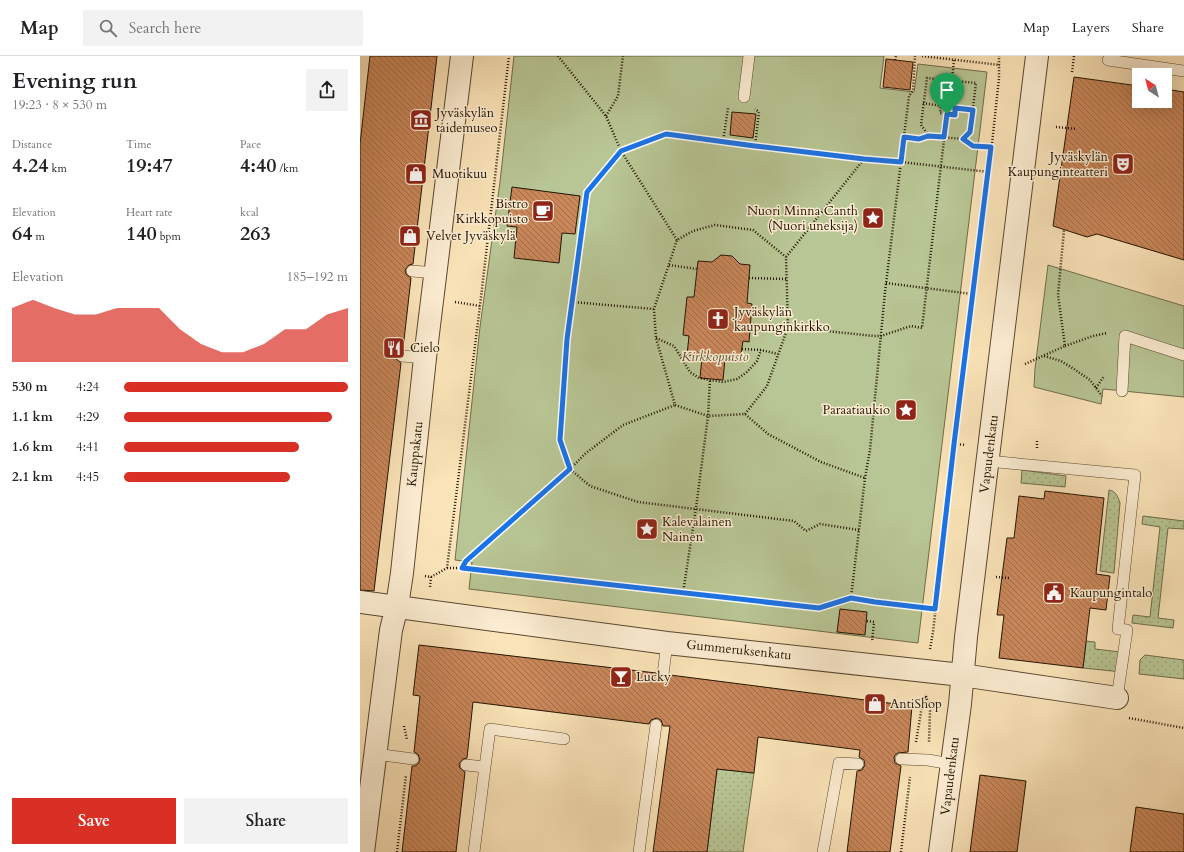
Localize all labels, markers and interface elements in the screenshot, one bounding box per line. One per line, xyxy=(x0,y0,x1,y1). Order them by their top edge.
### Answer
search box xyxy=(83,10,363,46)
text: Map xyxy=(20,15,59,41)
icon: search xyxy=(97,17,119,39)
text: Search here xyxy=(129,18,201,38)
text: Map xyxy=(1023,18,1050,37)
text: Layers xyxy=(1072,18,1110,37)
text: Share xyxy=(1132,18,1164,37)
text: Evening run xyxy=(12,66,137,96)
north arrow xyxy=(1132,68,1172,108)
map controls xyxy=(1132,68,1172,108)
button: share xyxy=(306,69,348,111)
pin xyxy=(930,73,964,114)
icon: arrive xyxy=(936,79,958,101)
text: 19:23 · 8 × 530 m xyxy=(12,96,107,114)
place label: Jyväskylän taidemuseo xyxy=(434,104,498,137)
museum icon: Jyväskylän taidemuseo xyxy=(408,107,434,133)
text: Distance xyxy=(12,137,52,152)
text: Time xyxy=(126,137,151,152)
text: Pace xyxy=(240,137,261,152)
place label: Jyväskylän Kaupunginteatteri xyxy=(1008,148,1109,181)
theatre icon: Jyväskylän Kaupunginteatteri xyxy=(1110,151,1136,177)
text: 4.24 xyxy=(12,152,49,179)
text: 19:47 xyxy=(126,152,173,179)
text: 4:40 xyxy=(240,152,277,179)
text: km xyxy=(49,161,67,176)
text: /km xyxy=(277,161,298,176)
shop icon: Muotikuu xyxy=(403,161,429,187)
place label: Muotikuu xyxy=(432,165,487,183)
place label: Bistro Kirkkopuisto xyxy=(456,195,528,228)
cafe icon: Bistro Kirkkopuisto xyxy=(530,198,556,224)
place label: Nuori Minna Canth (Nuori uneksija) xyxy=(747,202,858,235)
text: Elevation xyxy=(12,205,56,220)
text: Heart rate xyxy=(126,205,173,220)
text: kcal xyxy=(240,205,258,220)
place icon: Nuori Minna Canth (Nuori uneksija) xyxy=(860,205,886,231)
text: 64 xyxy=(12,220,33,247)
text: 140 xyxy=(126,220,157,247)
text: 263 xyxy=(240,220,271,247)
shop icon: Velvet Jyväskylä xyxy=(397,223,423,249)
place label: Velvet Jyväskylä xyxy=(426,227,516,245)
text: m xyxy=(33,229,45,244)
text: bpm xyxy=(157,229,181,244)
text: Elevation xyxy=(12,268,64,286)
text: 185–192 m xyxy=(286,268,348,286)
place label: Jyväskylän kaupunginkirkko xyxy=(732,303,830,336)
church icon: Jyväskylän kaupunginkirkko xyxy=(705,306,731,332)
restaurant icon: Cielo xyxy=(381,335,407,361)
place label: Cielo xyxy=(410,339,440,357)
park label: Kirkkopuisto xyxy=(681,348,749,366)
text: 530 m xyxy=(12,378,47,396)
text: 4:24 xyxy=(76,378,99,396)
place icon: Paraatiaukio xyxy=(893,397,919,423)
place label: Paraatiaukio xyxy=(823,401,890,419)
text: 1.1 km xyxy=(12,408,53,426)
text: 4:29 xyxy=(76,408,99,426)
street label: Vapaudenkatu xyxy=(975,414,1003,494)
street label: Kauppakatu xyxy=(403,420,427,488)
text: 1.6 km xyxy=(12,438,53,456)
text: 4:41 xyxy=(76,438,99,456)
text: 2.1 km xyxy=(12,468,53,486)
text: 4:45 xyxy=(76,468,99,486)
place label: Kalevalainen Nainen xyxy=(662,513,733,546)
place icon: Kalevalainen Nainen xyxy=(634,516,660,542)
public building icon: Kaupungintalo xyxy=(1041,580,1067,606)
place label: Kaupungintalo xyxy=(1070,584,1152,602)
street label: Gummeruksenkatu xyxy=(686,636,792,664)
bar icon: Lucky xyxy=(608,664,634,690)
place label: Lucky xyxy=(636,668,671,686)
shop icon: AntiShop xyxy=(862,691,888,717)
place label: AntiShop xyxy=(890,695,942,713)
street label: Vapaudenkatu xyxy=(936,736,964,816)
button: Save xyxy=(12,798,176,844)
button: Share xyxy=(184,798,348,844)

